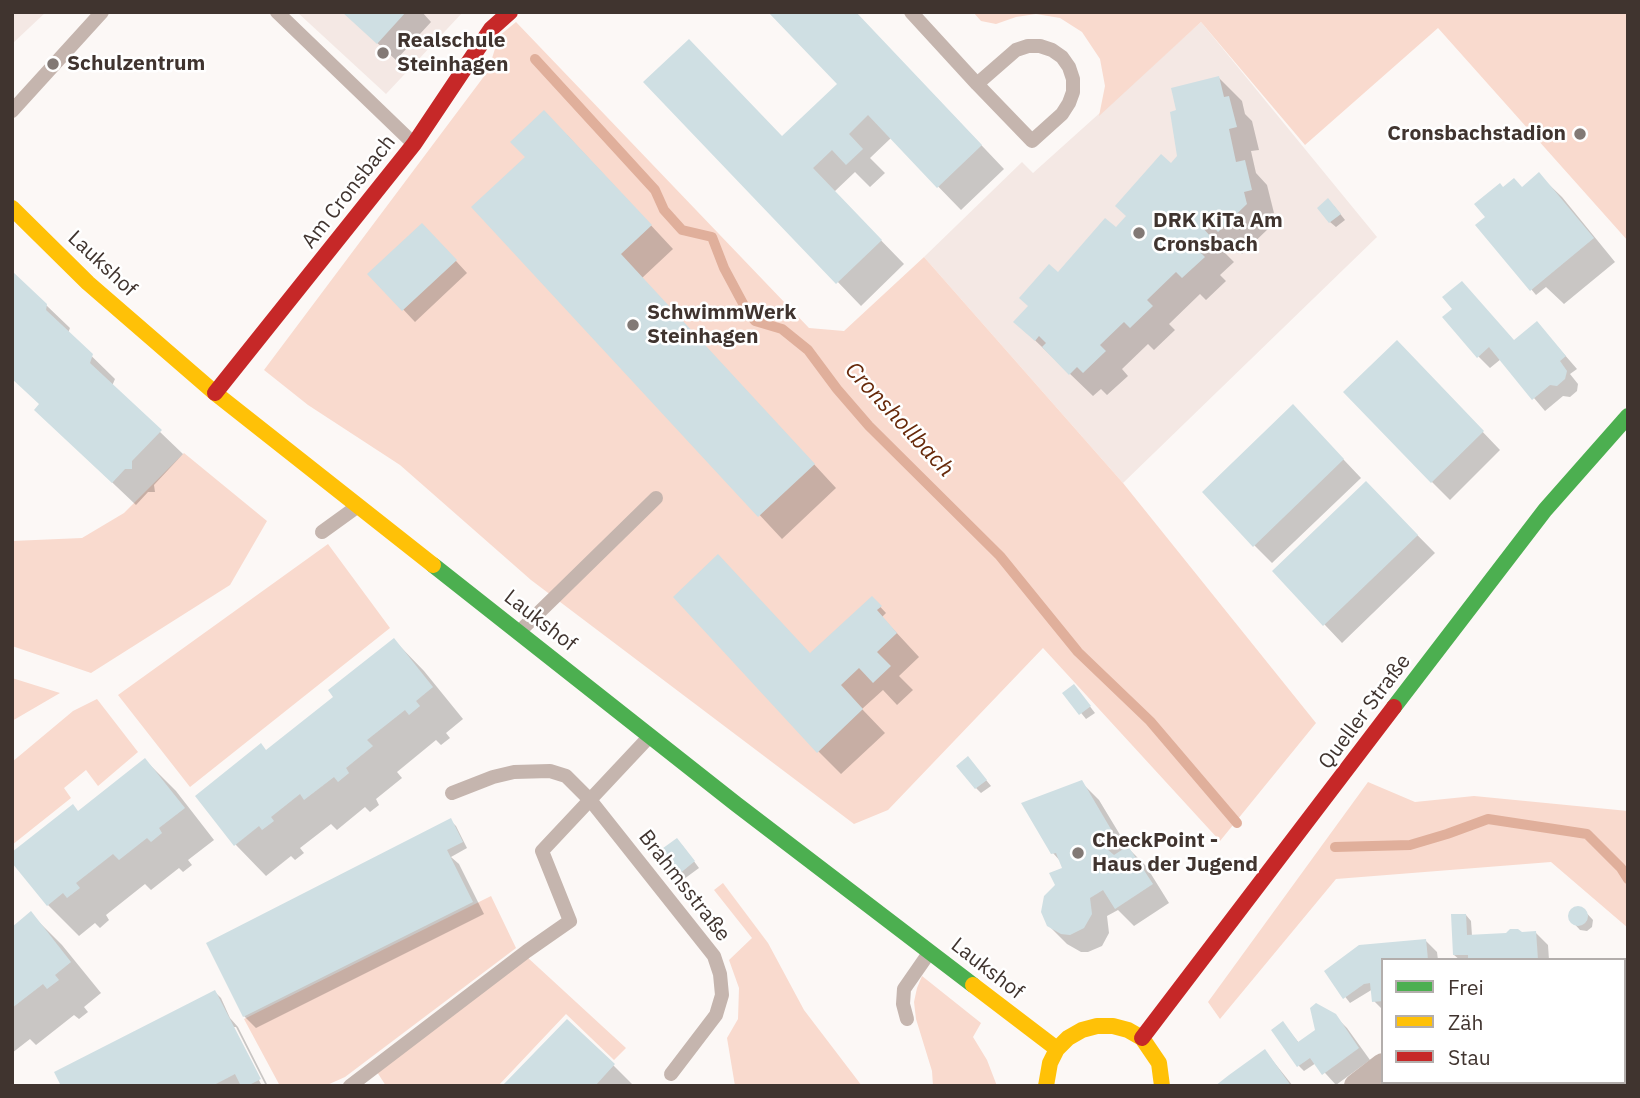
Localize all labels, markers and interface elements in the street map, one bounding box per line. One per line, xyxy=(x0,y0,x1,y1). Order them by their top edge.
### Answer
place label: Realschule Steinhagen xyxy=(397,28,509,78)
marker: Realschule Steinhagen xyxy=(375,45,391,61)
place label: Schulzentrum xyxy=(67,51,205,77)
marker: Schulzentrum xyxy=(45,56,61,72)
place label: Cronsbachstadion xyxy=(1387,121,1566,147)
marker: Cronsbachstadion xyxy=(1572,126,1588,142)
street label: Am Cronsbach xyxy=(297,130,401,254)
place label: DRK KiTa Am Cronsbach xyxy=(1153,208,1283,258)
marker: DRK KiTa Am Cronsbach xyxy=(1131,225,1147,241)
street label: Laukshof xyxy=(62,226,142,302)
place label: SchwimmWerk Steinhagen xyxy=(647,300,796,350)
marker: SchwimmWerk Steinhagen xyxy=(625,317,641,333)
water label: Cronshollbach xyxy=(839,357,959,483)
street label: Laukshof xyxy=(499,585,581,657)
street label: Queller Straße xyxy=(1314,650,1416,774)
street label: Brahmsstraße xyxy=(633,825,735,947)
place label: CheckPoint - Haus der Jugend xyxy=(1092,828,1258,878)
marker: CheckPoint - Haus der Jugend xyxy=(1070,845,1086,861)
street label: Laukshof xyxy=(946,933,1028,1005)
legend xyxy=(1381,958,1626,1084)
text: Frei xyxy=(1448,973,1484,1001)
text: Zäh xyxy=(1448,1008,1483,1036)
text: Stau xyxy=(1448,1043,1491,1071)

